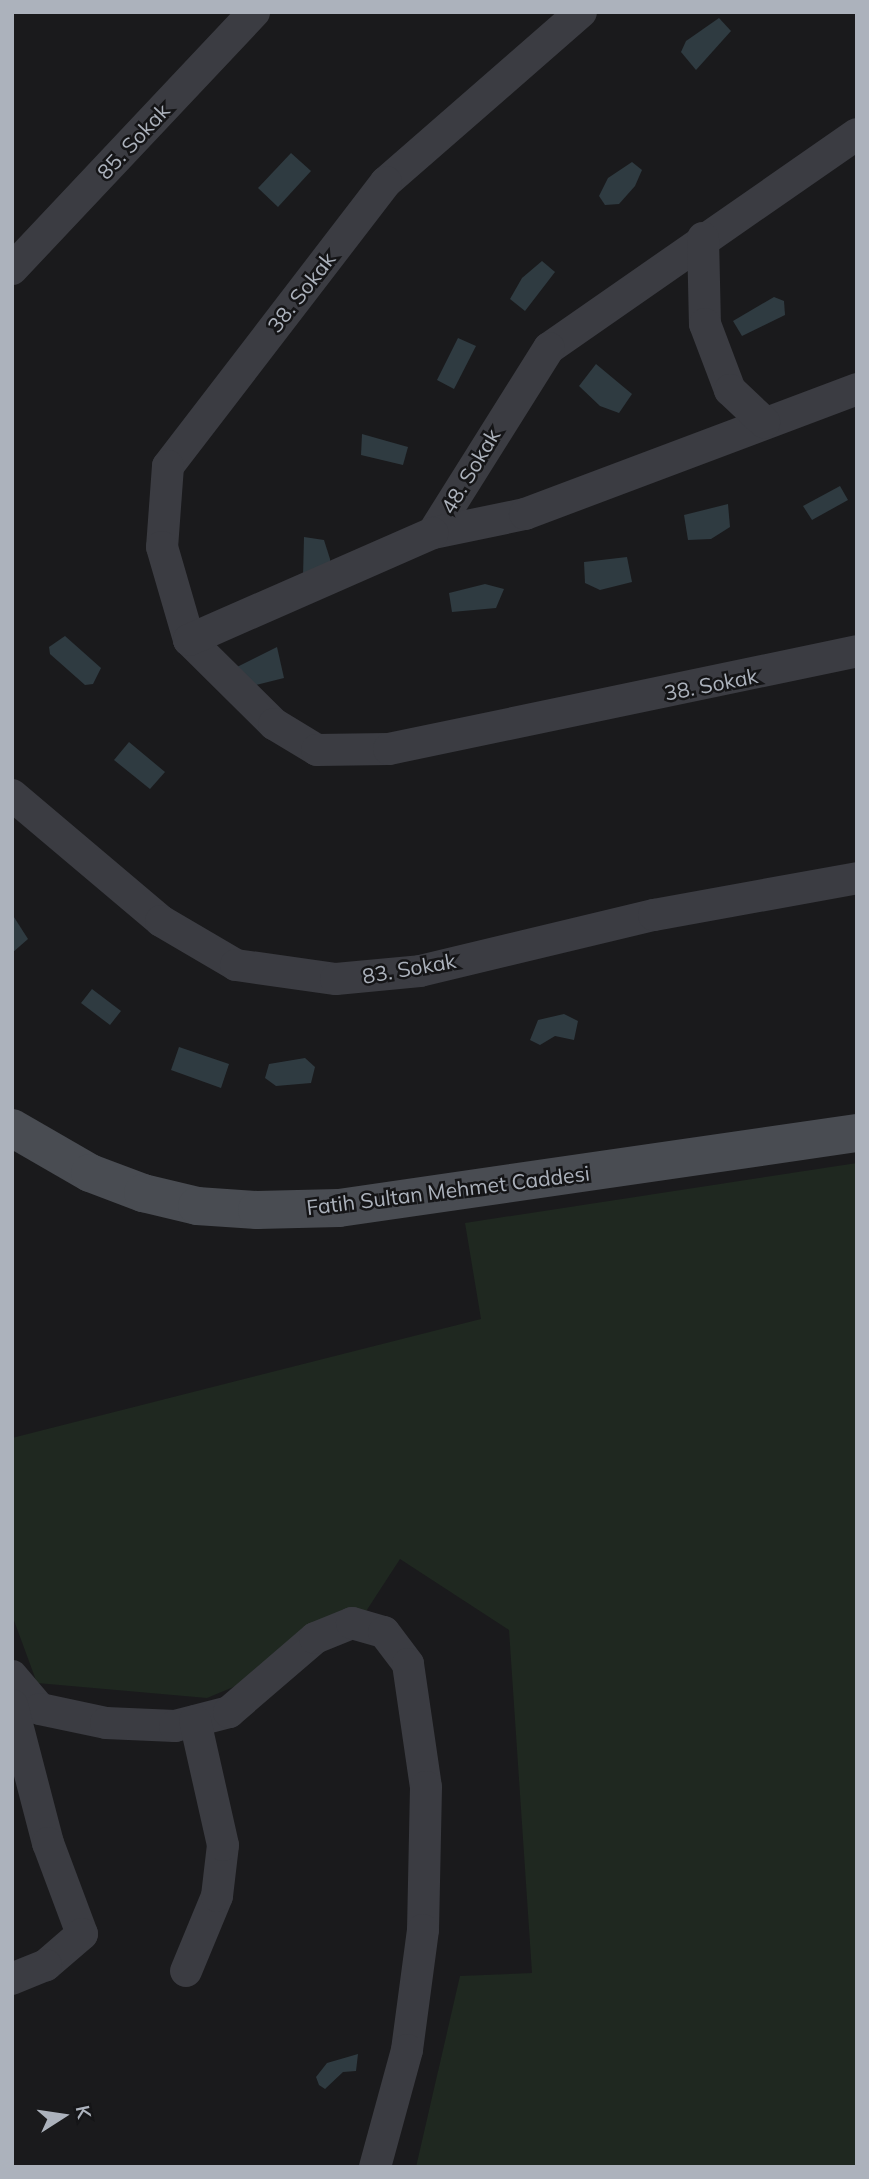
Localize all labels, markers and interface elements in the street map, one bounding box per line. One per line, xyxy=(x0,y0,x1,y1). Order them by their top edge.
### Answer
street label: 85. Sokak xyxy=(92,98,174,184)
street label: 38. Sokak xyxy=(262,247,340,337)
street label: 48. Sokak xyxy=(435,424,505,518)
street label: 38. Sokak xyxy=(662,663,760,705)
street label: 83. Sokak xyxy=(360,947,458,989)
street label: Fatih Sultan Mehmet Caddesi xyxy=(305,1160,591,1220)
north arrow xyxy=(28,2081,98,2151)
text: K xyxy=(70,2103,97,2120)

